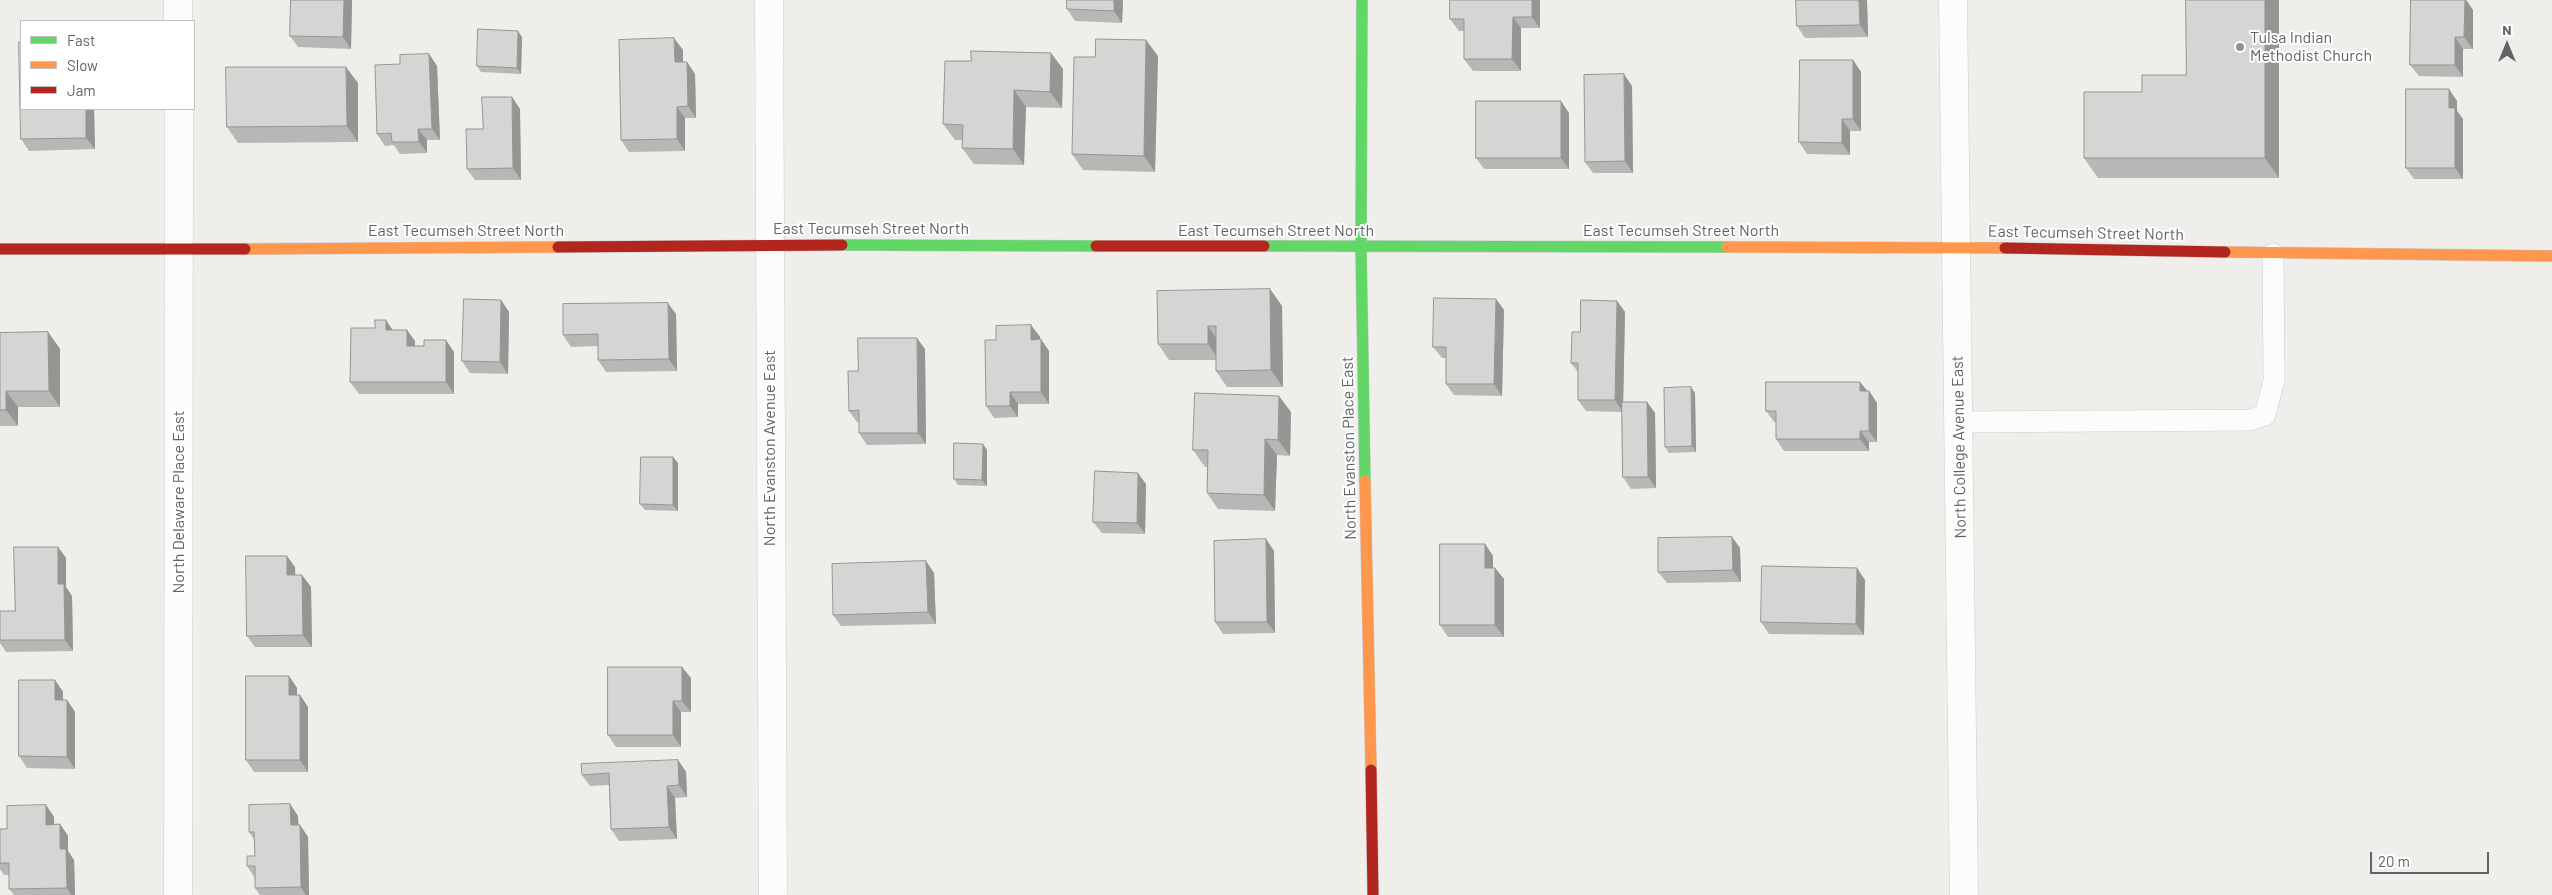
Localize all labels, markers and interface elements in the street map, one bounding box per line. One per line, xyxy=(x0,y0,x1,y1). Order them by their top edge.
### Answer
legend xyxy=(20,20,195,110)
north arrow xyxy=(2482,20,2532,70)
text: N xyxy=(2502,21,2512,38)
place label: Tulsa Indian Methodist Church xyxy=(2250,28,2372,66)
text: Fast xyxy=(67,31,95,49)
marker: Tulsa Indian Methodist Church xyxy=(2234,41,2246,53)
text: Slow xyxy=(67,56,98,74)
text: Jam xyxy=(67,81,96,99)
street label: East Tecumseh Street North xyxy=(773,219,969,239)
street label: East Tecumseh Street North xyxy=(368,221,564,241)
street label: East Tecumseh Street North xyxy=(1178,221,1374,241)
street label: East Tecumseh Street North xyxy=(1583,221,1779,241)
street label: East Tecumseh Street North xyxy=(1988,222,2184,244)
street label: North Evanston Avenue East xyxy=(760,350,780,546)
street label: North College Avenue East xyxy=(1948,355,1970,539)
street label: North Evanston Place East xyxy=(1338,356,1360,540)
street label: North Delaware Place East xyxy=(169,410,189,594)
scale bar xyxy=(2372,842,2491,874)
text: 20 m xyxy=(2378,852,2410,870)

